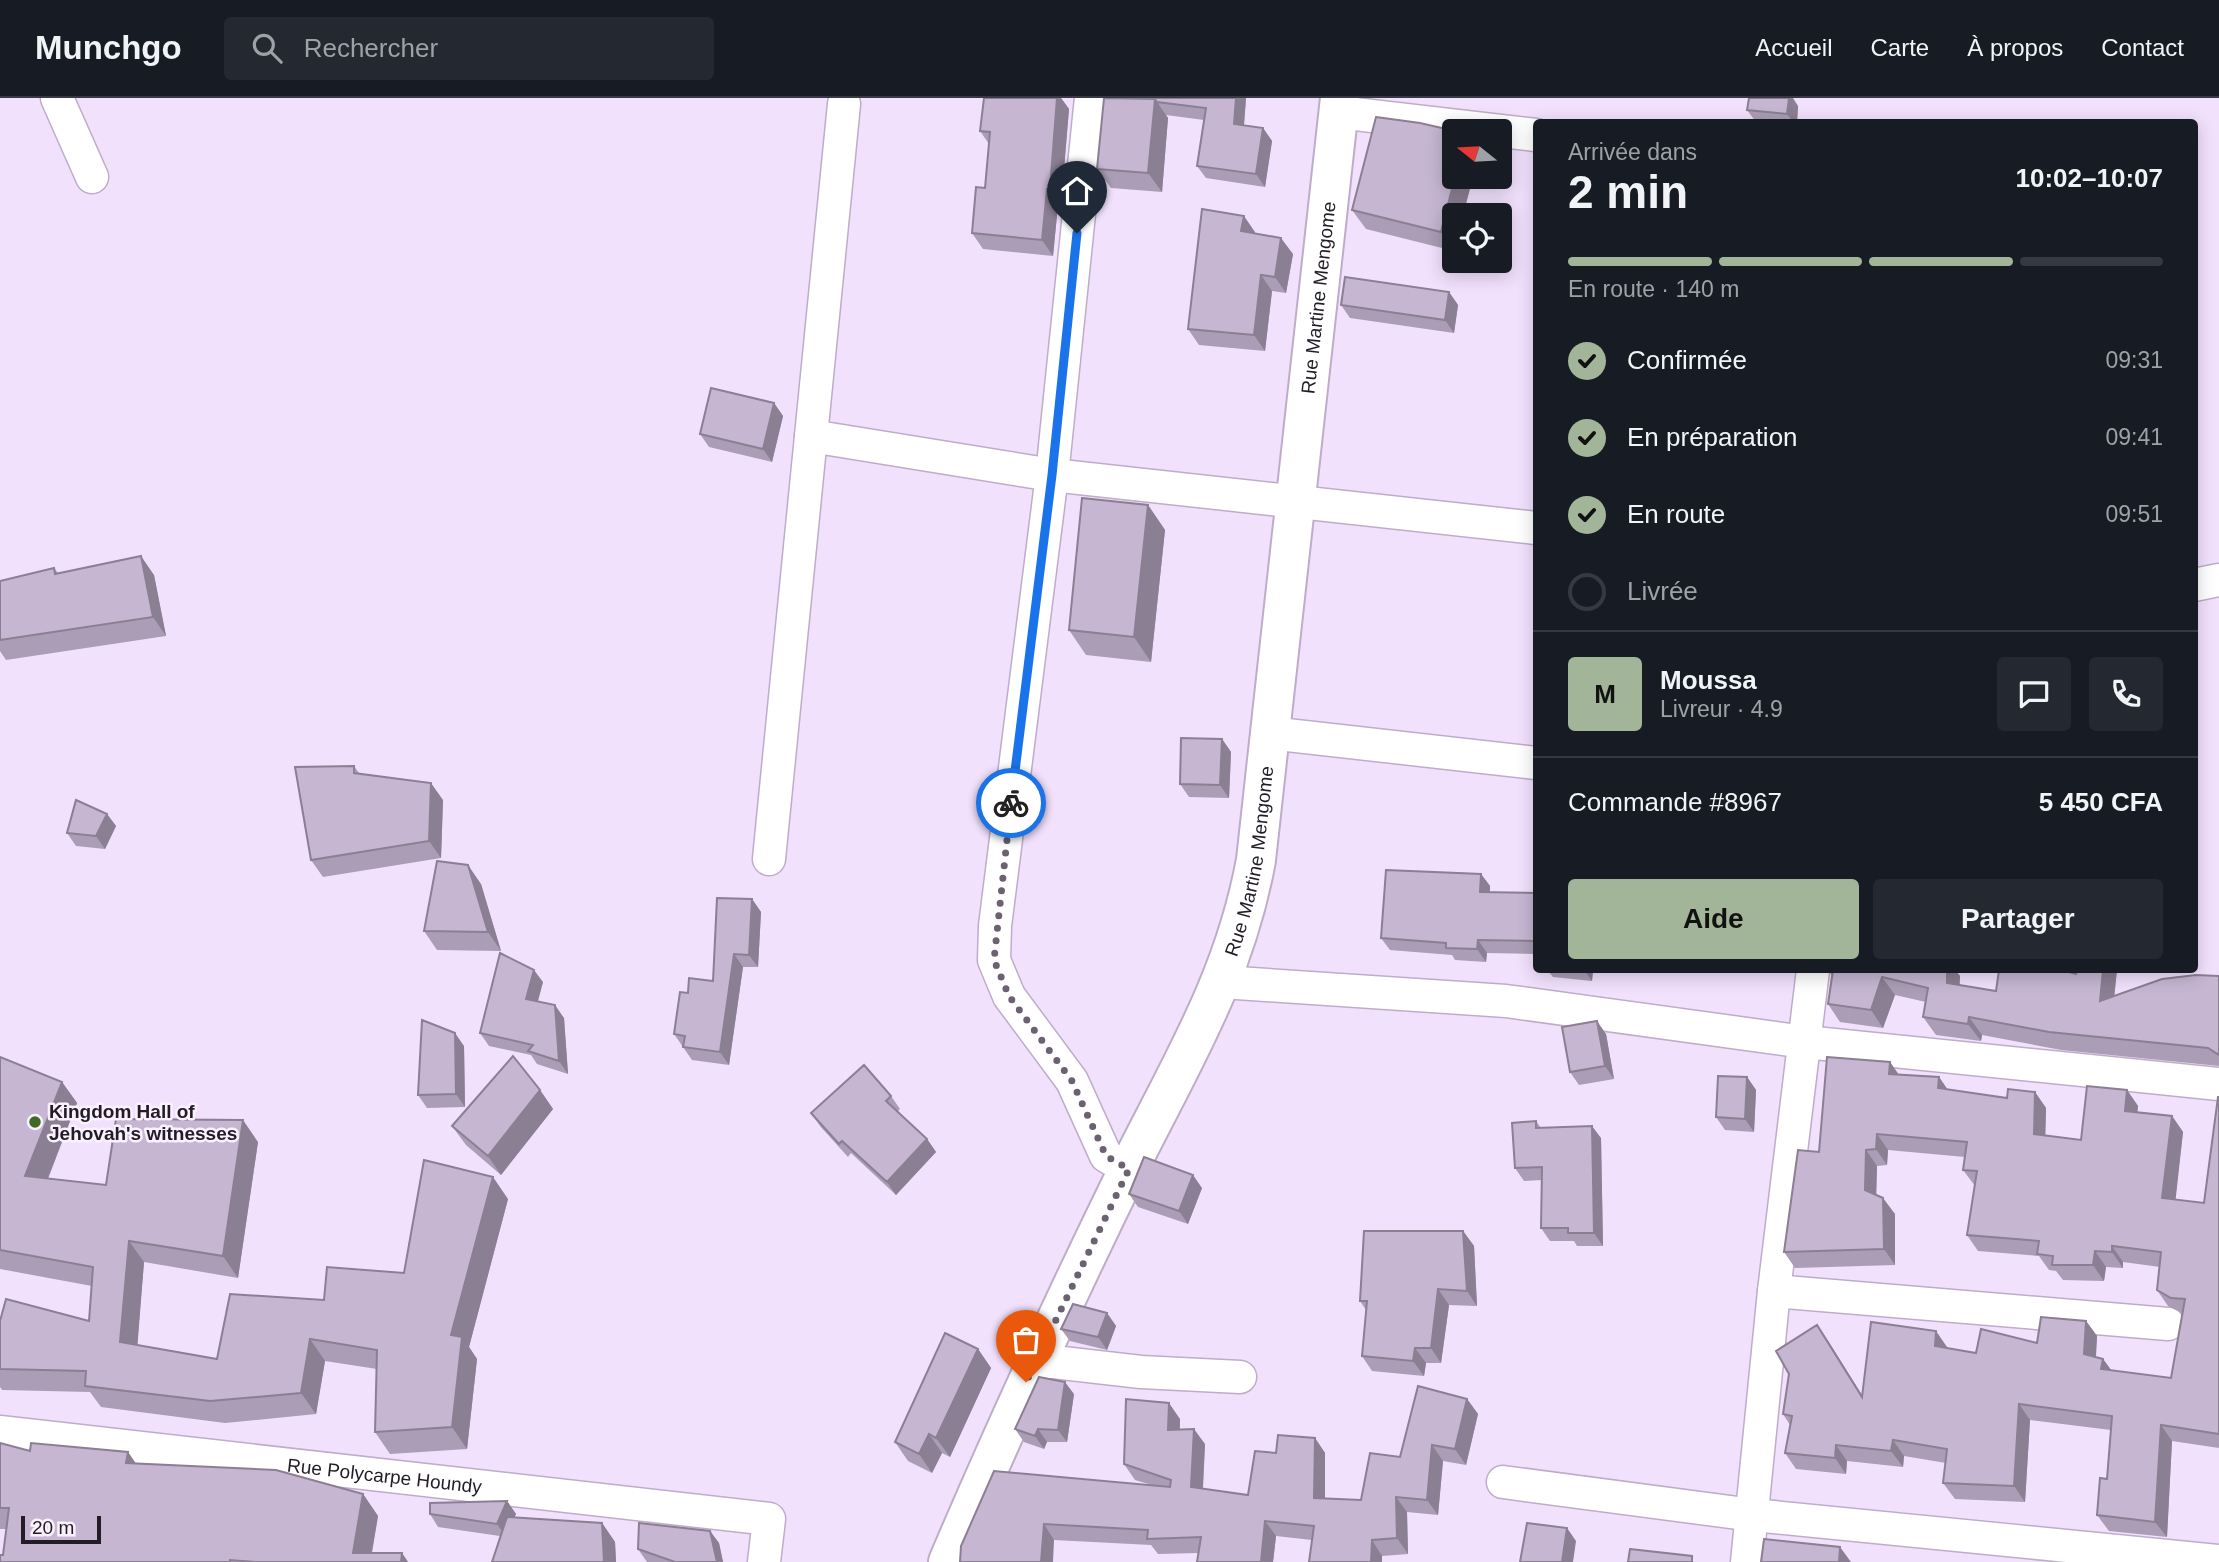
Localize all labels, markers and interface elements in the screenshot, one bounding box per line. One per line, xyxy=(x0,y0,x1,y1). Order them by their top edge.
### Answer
search box xyxy=(224,17,714,80)
text: Munchgo xyxy=(35,29,182,66)
icon: search xyxy=(248,29,286,67)
text: Rechercher xyxy=(304,33,438,63)
text: Accueil xyxy=(1755,34,1833,61)
text: Carte xyxy=(1871,34,1929,61)
text: À propos xyxy=(1967,34,2063,61)
text: Contact xyxy=(2101,34,2184,61)
north arrow xyxy=(1442,119,1512,189)
map controls xyxy=(1442,119,1512,273)
text: Arrivée dans xyxy=(1568,139,1697,165)
pin xyxy=(1047,161,1107,233)
text: 10:02–10:07 xyxy=(2016,163,2163,193)
text: 2 min xyxy=(1568,166,1688,218)
icon: home xyxy=(1058,172,1096,210)
street label: Rue Martine Mengome xyxy=(1297,200,1340,395)
button: locate xyxy=(1442,203,1512,273)
text: En route · 140 m xyxy=(1568,276,1739,302)
icon: check xyxy=(1568,342,1606,380)
text: Confirmée xyxy=(1627,345,1747,375)
text: 09:31 xyxy=(2105,347,2163,373)
icon: check xyxy=(1568,419,1606,457)
text: En préparation xyxy=(1627,422,1798,452)
text: 09:41 xyxy=(2105,424,2163,450)
icon: check xyxy=(1568,496,1606,534)
text: En route xyxy=(1627,499,1725,529)
text: 09:51 xyxy=(2105,501,2163,527)
text: Livrée xyxy=(1627,576,1698,606)
button: chat xyxy=(1997,657,2071,731)
button: phone xyxy=(2089,657,2163,731)
text: Moussa xyxy=(1660,665,1757,695)
text: M xyxy=(1594,679,1616,709)
text: Livreur · 4.9 xyxy=(1660,696,1783,722)
street label: Rue Martine Mengome xyxy=(1221,765,1277,959)
courier xyxy=(976,768,1046,838)
icon: bike xyxy=(992,784,1030,822)
text: Commande #8967 xyxy=(1568,787,1782,817)
text: 5 450 CFA xyxy=(2039,787,2163,817)
button: Aide xyxy=(1568,879,1859,959)
button: Partager xyxy=(1873,879,2163,959)
place label: Kingdom Hall of Jehovah's witnesses xyxy=(49,1101,237,1144)
marker: Kingdom Hall of Jehovah's witnesses xyxy=(27,1114,43,1130)
pin xyxy=(996,1310,1056,1382)
icon: bag xyxy=(1007,1321,1045,1359)
street label: Rue Polycarpe Houndy xyxy=(286,1455,483,1497)
scale bar xyxy=(21,1513,102,1545)
text: 20 m xyxy=(32,1517,74,1538)

